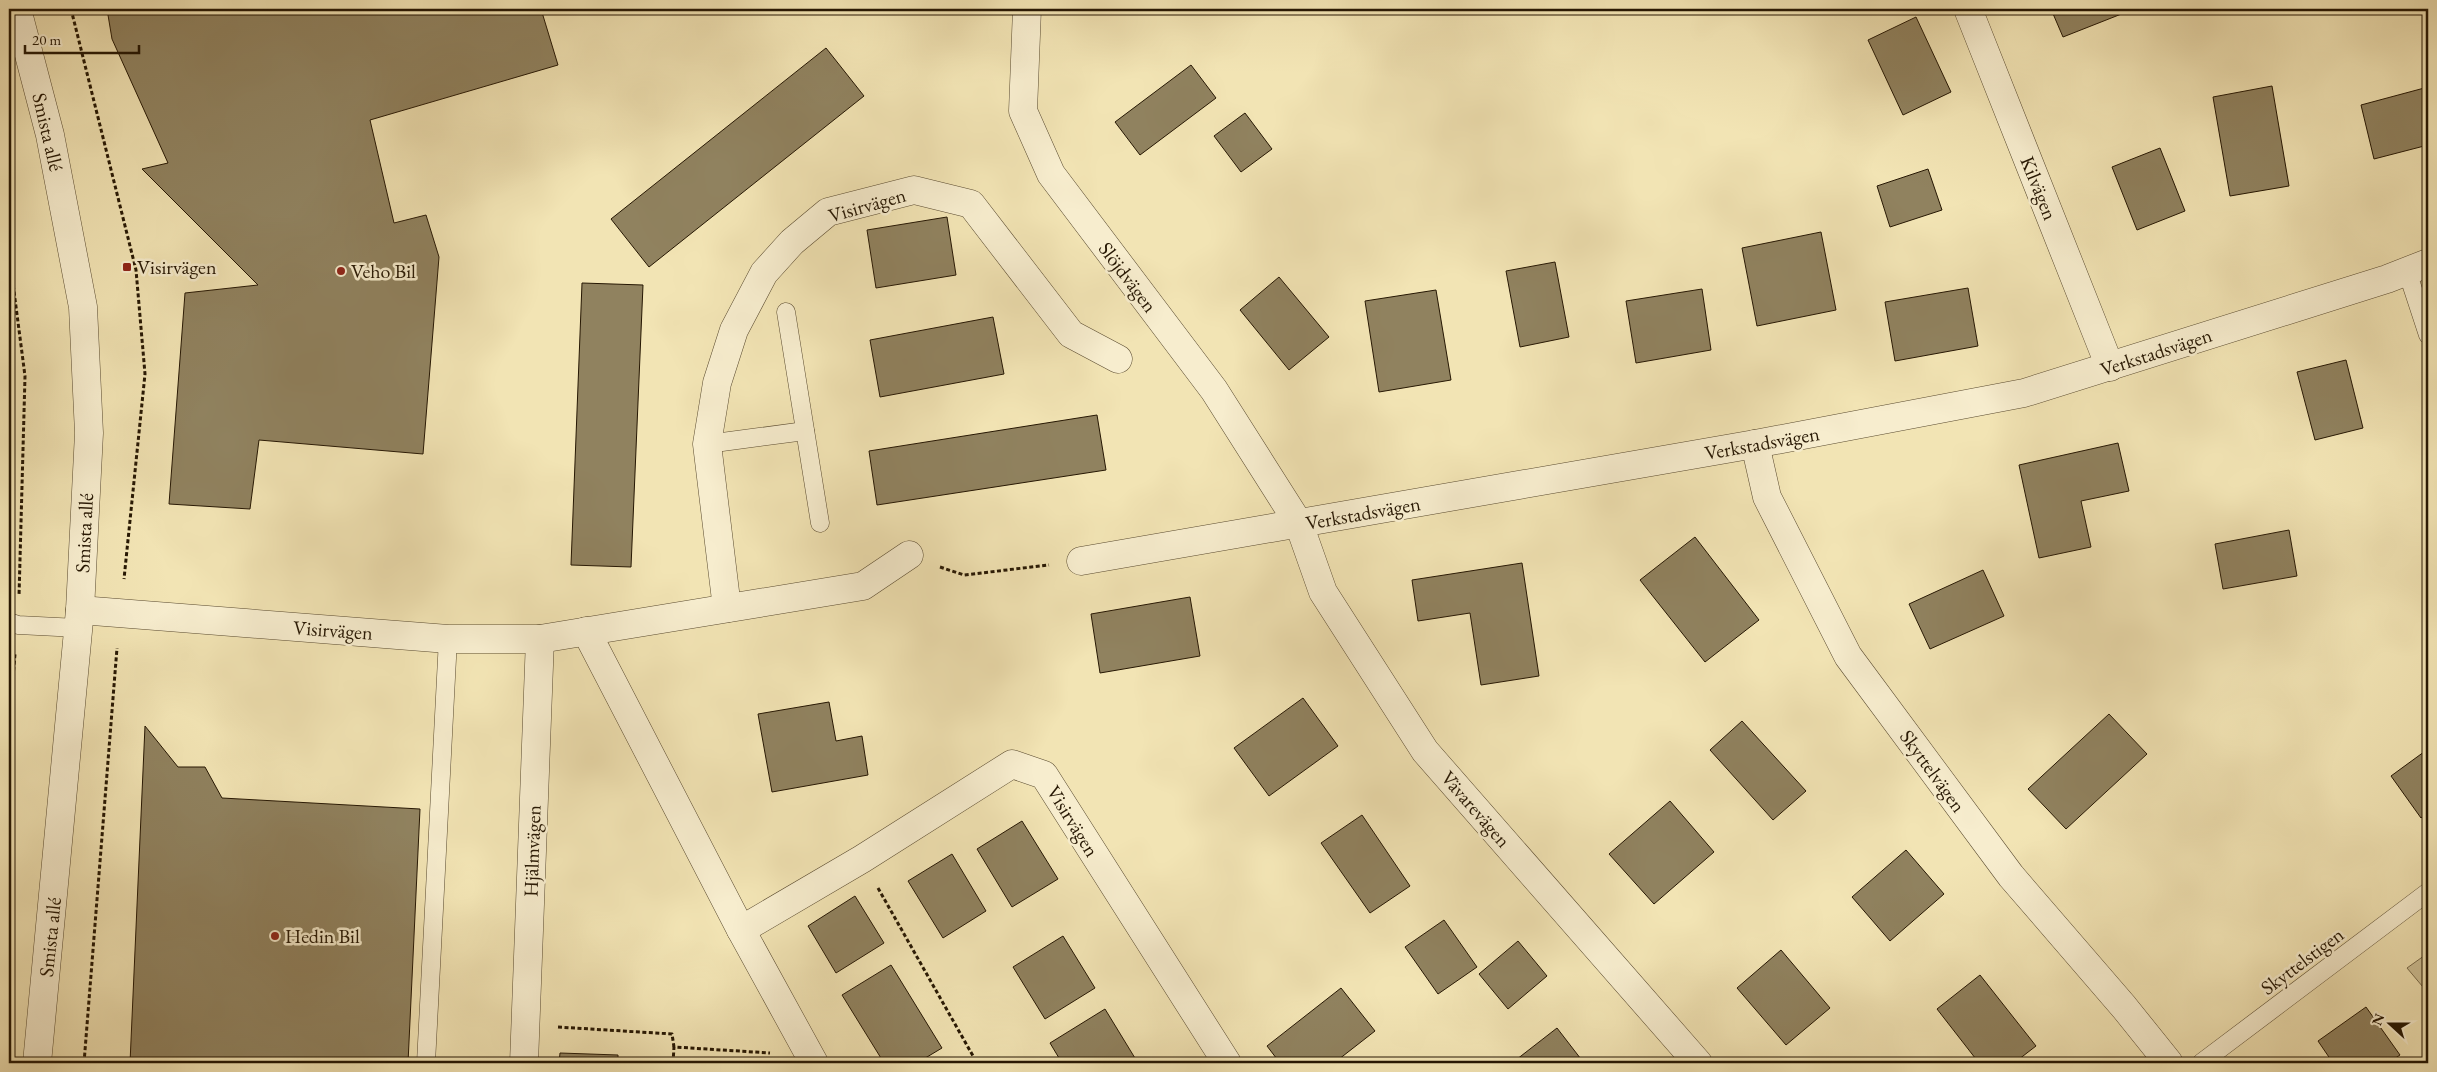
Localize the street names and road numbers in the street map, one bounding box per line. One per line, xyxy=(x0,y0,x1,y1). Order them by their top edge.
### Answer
street label: Smista allé xyxy=(26,90,70,174)
street label: Kilvägen xyxy=(2014,152,2064,224)
street label: Visirvägen xyxy=(825,181,909,228)
street label: Slöjdvägen xyxy=(1093,236,1163,318)
street label: Verkstadsvägen xyxy=(2097,322,2216,382)
street label: Verkstadsvägen xyxy=(1703,420,1822,466)
street label: Verkstadsvägen xyxy=(1304,490,1423,536)
street label: Smista allé xyxy=(69,492,99,574)
street label: Visirvägen xyxy=(292,614,374,646)
street label: Skyttelvägen xyxy=(1894,724,1972,818)
street label: Vävarevägen xyxy=(1436,765,1517,853)
street label: Visirvägen xyxy=(1041,780,1105,862)
street label: Hjälmvägen xyxy=(517,804,547,897)
street label: Smista allé xyxy=(33,896,67,978)
street label: Skyttelstigen xyxy=(2255,921,2349,1001)

